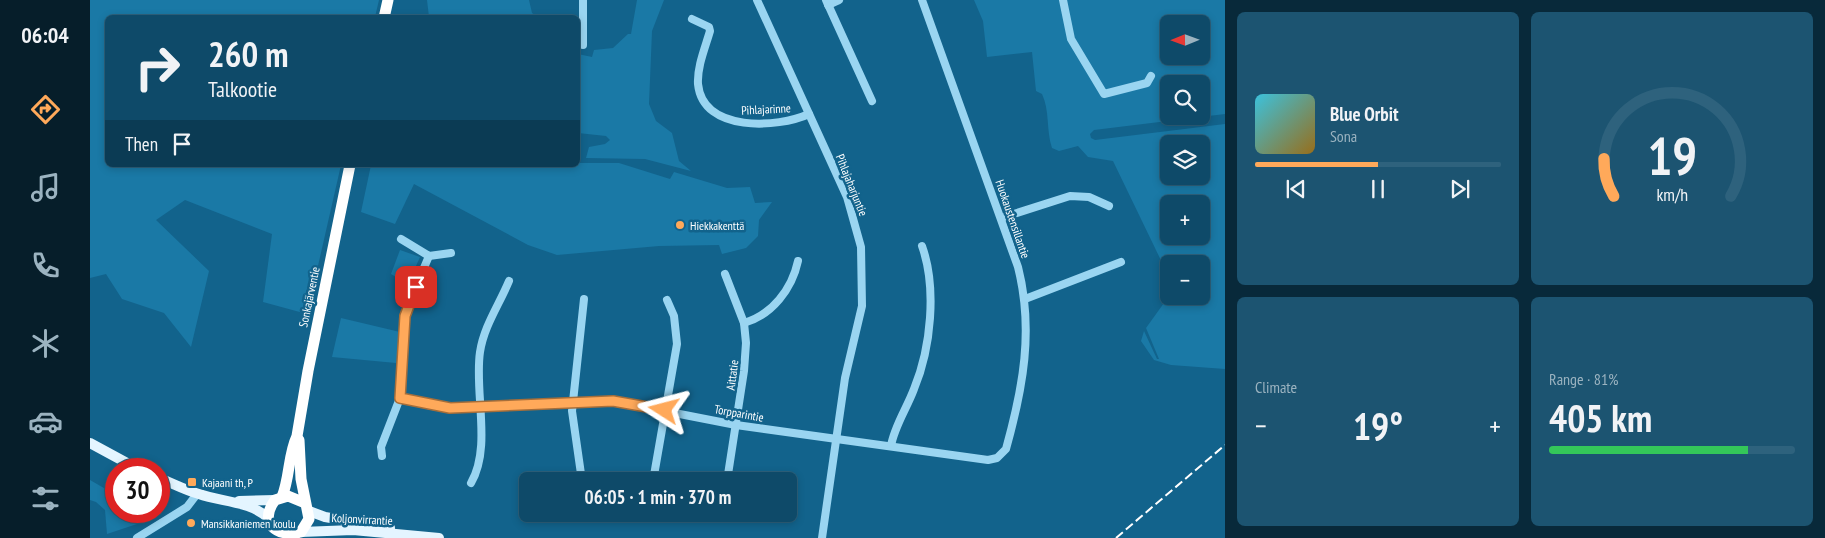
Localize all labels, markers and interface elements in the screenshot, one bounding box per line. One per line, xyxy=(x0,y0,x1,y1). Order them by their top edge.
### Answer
north arrow xyxy=(1160,15,1210,65)
map controls xyxy=(1160,15,1210,305)
text: 06:04 xyxy=(21,21,69,49)
text: 260 m xyxy=(208,31,289,77)
icon: right xyxy=(125,35,190,100)
text: Talkootie xyxy=(208,75,277,103)
button: search xyxy=(1160,75,1210,125)
icon: directions xyxy=(28,92,63,127)
street label: Pihlajarinne xyxy=(741,100,791,118)
text: Blue Orbit xyxy=(1330,102,1399,126)
text: 19 xyxy=(1647,122,1697,189)
text: Sona xyxy=(1330,126,1357,146)
icon: arrive xyxy=(168,130,196,158)
text: Then xyxy=(125,132,158,156)
button: layers xyxy=(1160,135,1210,185)
street label: Pihlajaharjuntie xyxy=(833,152,871,218)
icon: music xyxy=(28,170,63,205)
icon: previous xyxy=(1282,175,1310,203)
icon: pause xyxy=(1364,175,1392,203)
icon: next xyxy=(1446,175,1474,203)
street label: Huokaustensillantie xyxy=(993,178,1033,260)
text: km/h xyxy=(1656,183,1688,206)
button: + xyxy=(1160,195,1210,245)
place label: Hiekkakenttä xyxy=(690,218,744,233)
marker: Hiekkakenttä xyxy=(674,219,686,231)
icon: phone xyxy=(28,248,63,283)
button: − xyxy=(1160,255,1210,305)
street label: Sonkajärventie xyxy=(295,265,323,329)
pin xyxy=(395,266,437,308)
icon: arrive xyxy=(402,273,430,301)
icon: climate xyxy=(28,326,63,361)
street label: Aittatie xyxy=(723,359,741,391)
text: Range · 81% xyxy=(1549,369,1618,389)
text: Climate xyxy=(1255,377,1297,397)
position arrow xyxy=(637,383,689,435)
text: 405 km xyxy=(1549,393,1652,442)
street label: Torpparintie xyxy=(713,401,765,425)
text: 19° xyxy=(1353,401,1403,450)
icon: car xyxy=(28,404,63,439)
text: − xyxy=(1255,407,1267,444)
text: + xyxy=(1489,407,1501,444)
speed limit sign: 30 xyxy=(105,458,170,523)
place label: Kajaani th, P xyxy=(202,475,254,490)
marker: Kajaani th, P xyxy=(186,476,198,488)
icon: filters xyxy=(28,481,63,516)
text: 06:05 · 1 min · 370 m xyxy=(585,485,731,509)
street label: Koljonvirrantie xyxy=(331,510,393,528)
place label: Mansikkaniemen koulu xyxy=(201,516,296,531)
marker: Mansikkaniemen koulu xyxy=(185,517,197,529)

